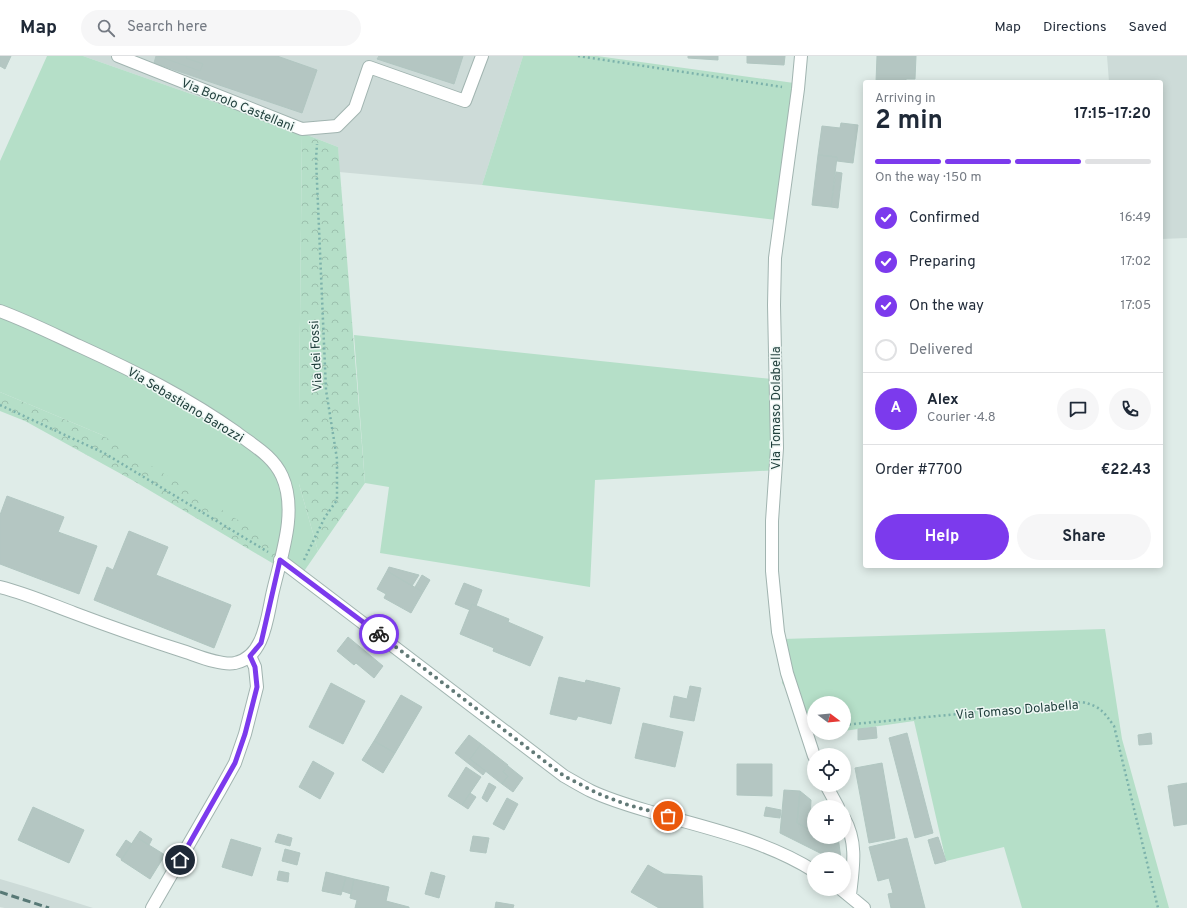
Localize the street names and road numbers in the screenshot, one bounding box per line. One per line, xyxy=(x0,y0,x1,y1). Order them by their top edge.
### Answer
street label: Via Borolo Castellani xyxy=(178,76,296,136)
street label: Via dei Fossi xyxy=(307,320,327,392)
street label: Via Tomaso Dolabella xyxy=(769,346,785,470)
street label: Via Sebastiano Barozzi xyxy=(124,365,246,447)
street label: Via Tomaso Dolabella xyxy=(955,698,1079,724)

